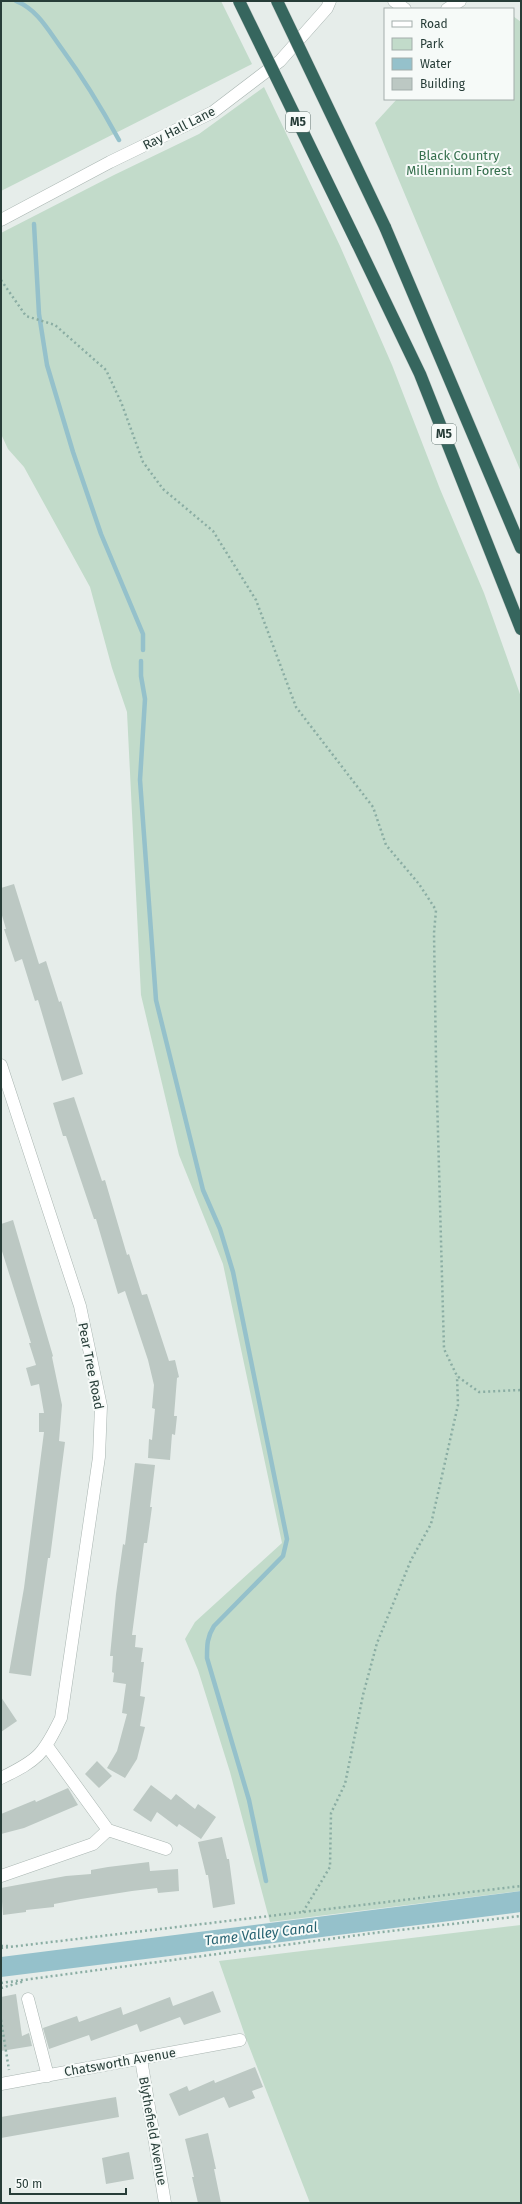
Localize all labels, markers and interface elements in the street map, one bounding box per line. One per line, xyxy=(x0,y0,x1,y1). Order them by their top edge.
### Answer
legend xyxy=(384,8,514,100)
text: Road xyxy=(420,17,448,31)
text: Park xyxy=(420,37,444,51)
text: Water xyxy=(420,57,452,71)
text: Building xyxy=(420,77,466,91)
street label: Ray Hall Lane xyxy=(140,103,218,153)
road number: M5 xyxy=(286,112,310,132)
park label: Black Country Millennium Forest xyxy=(406,148,512,178)
road number: M5 xyxy=(432,424,456,444)
street label: Pear Tree Road xyxy=(75,1321,107,1411)
water label: Tame Valley Canal xyxy=(204,1919,318,1949)
street label: Chatsworth Avenue xyxy=(63,2045,177,2079)
street label: Blythefield Avenue xyxy=(136,2076,170,2186)
scale bar xyxy=(10,2170,126,2196)
text: 50 m xyxy=(16,2177,42,2191)

